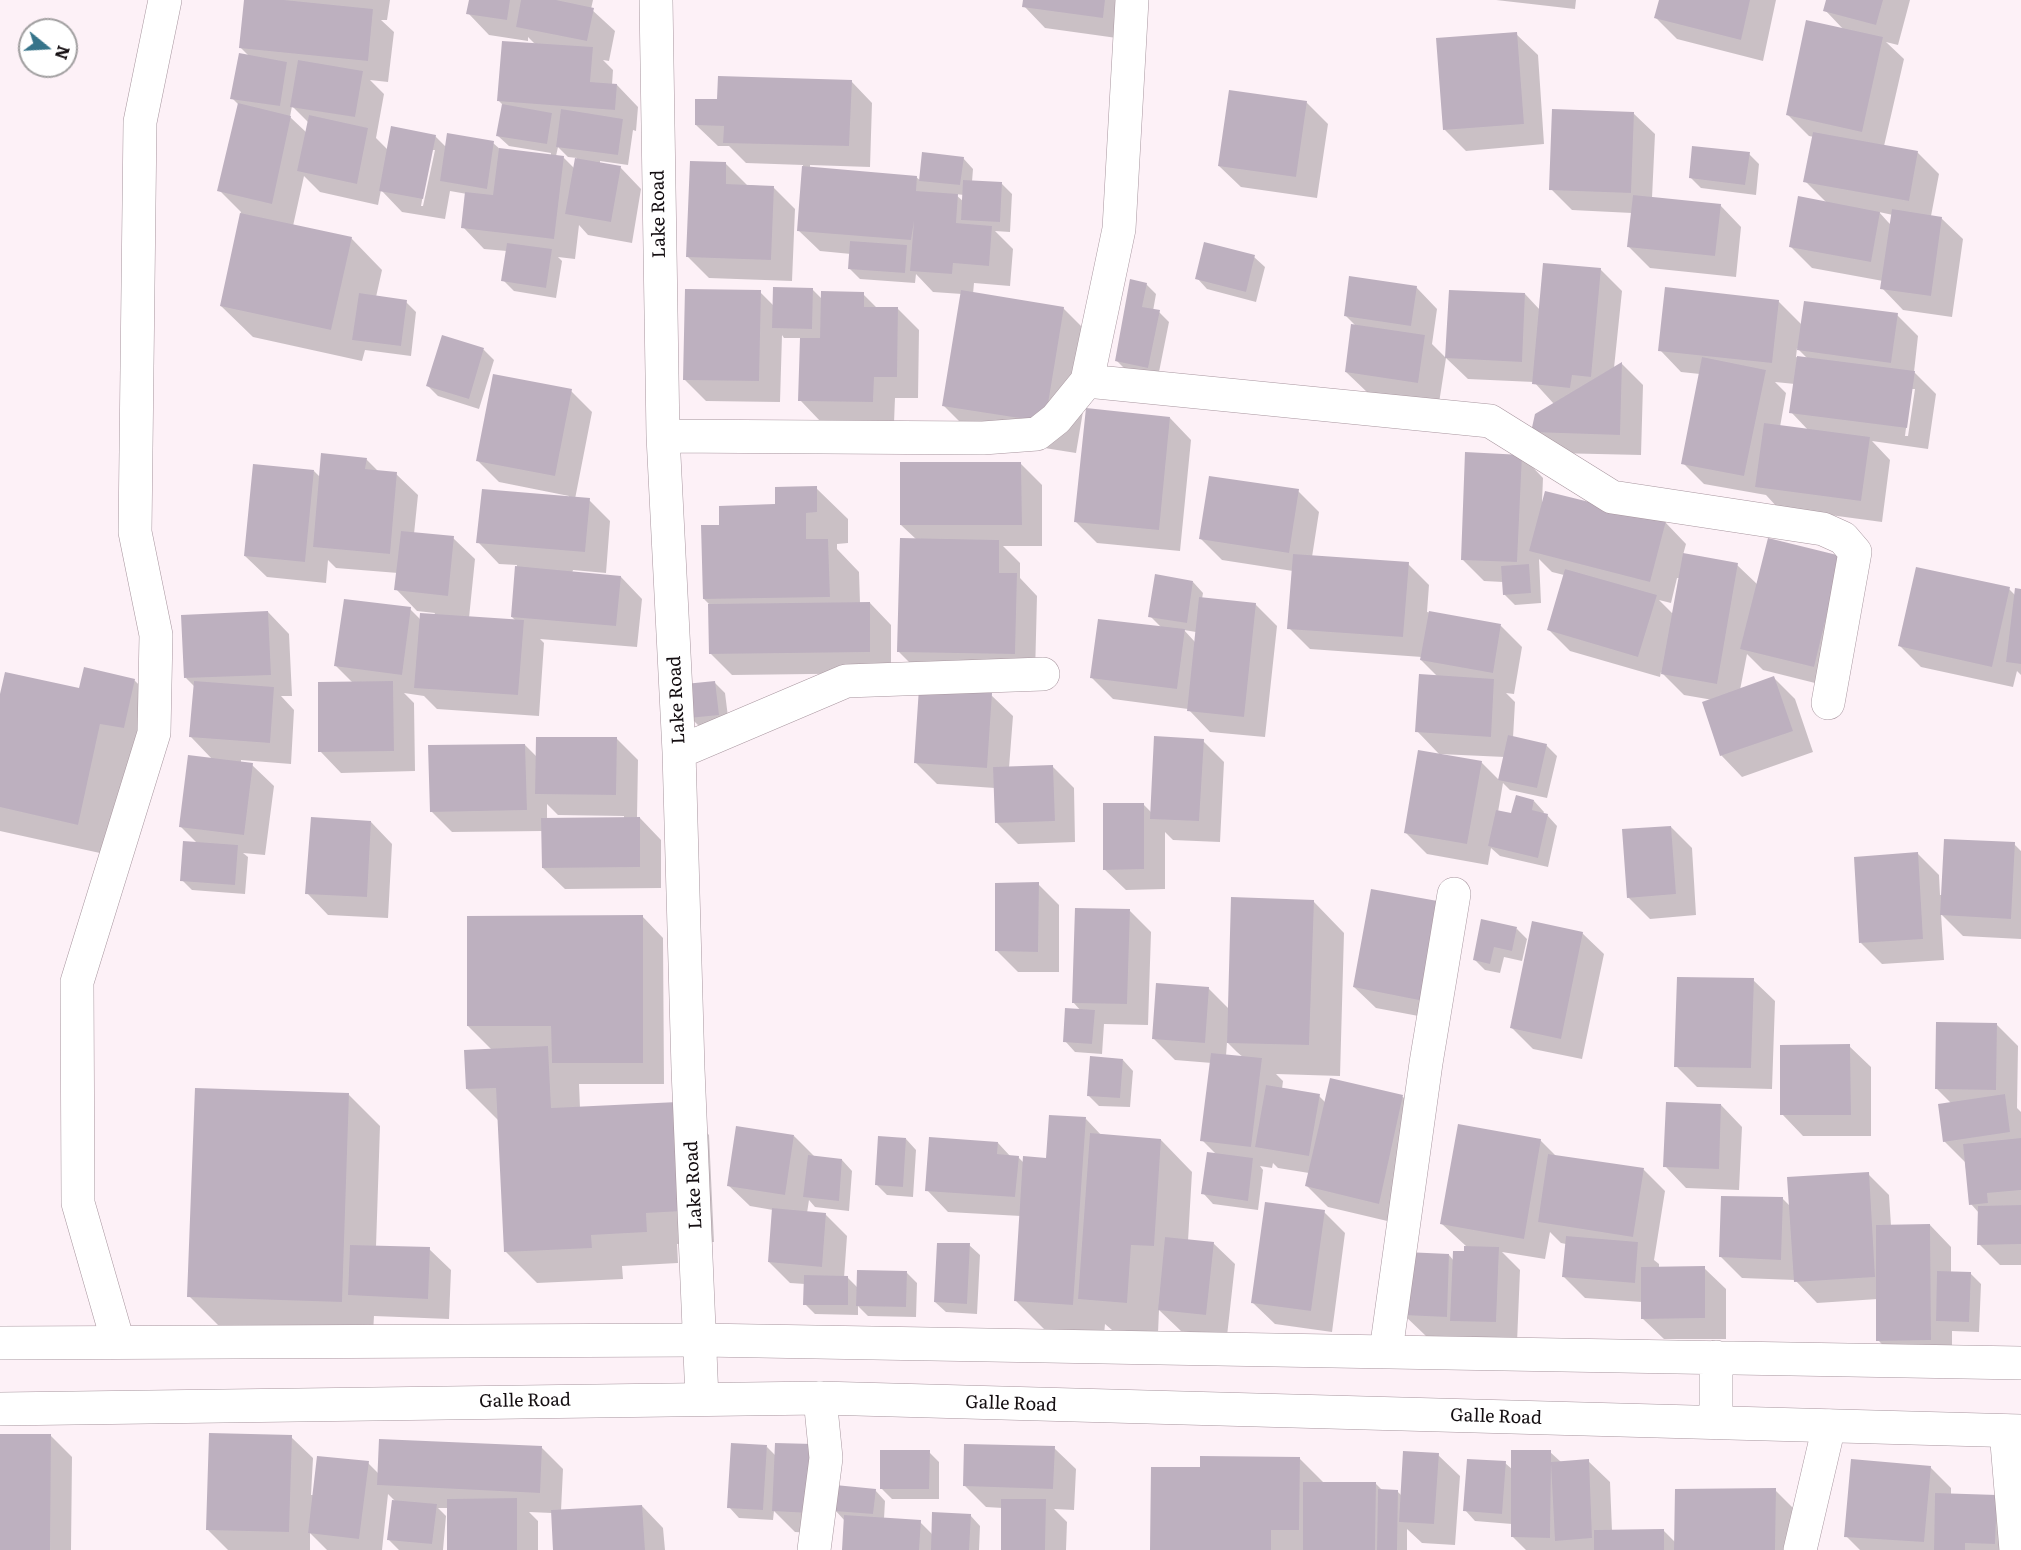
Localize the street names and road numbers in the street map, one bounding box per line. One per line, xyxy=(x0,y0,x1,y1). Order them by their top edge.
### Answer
street label: Lake Road xyxy=(647,170,671,258)
street label: Lake Road xyxy=(664,655,690,745)
street label: Lake Road xyxy=(681,1140,707,1230)
street label: Galle Road xyxy=(479,1389,571,1413)
street label: Galle Road xyxy=(965,1392,1057,1416)
street label: Galle Road xyxy=(1450,1405,1542,1429)

